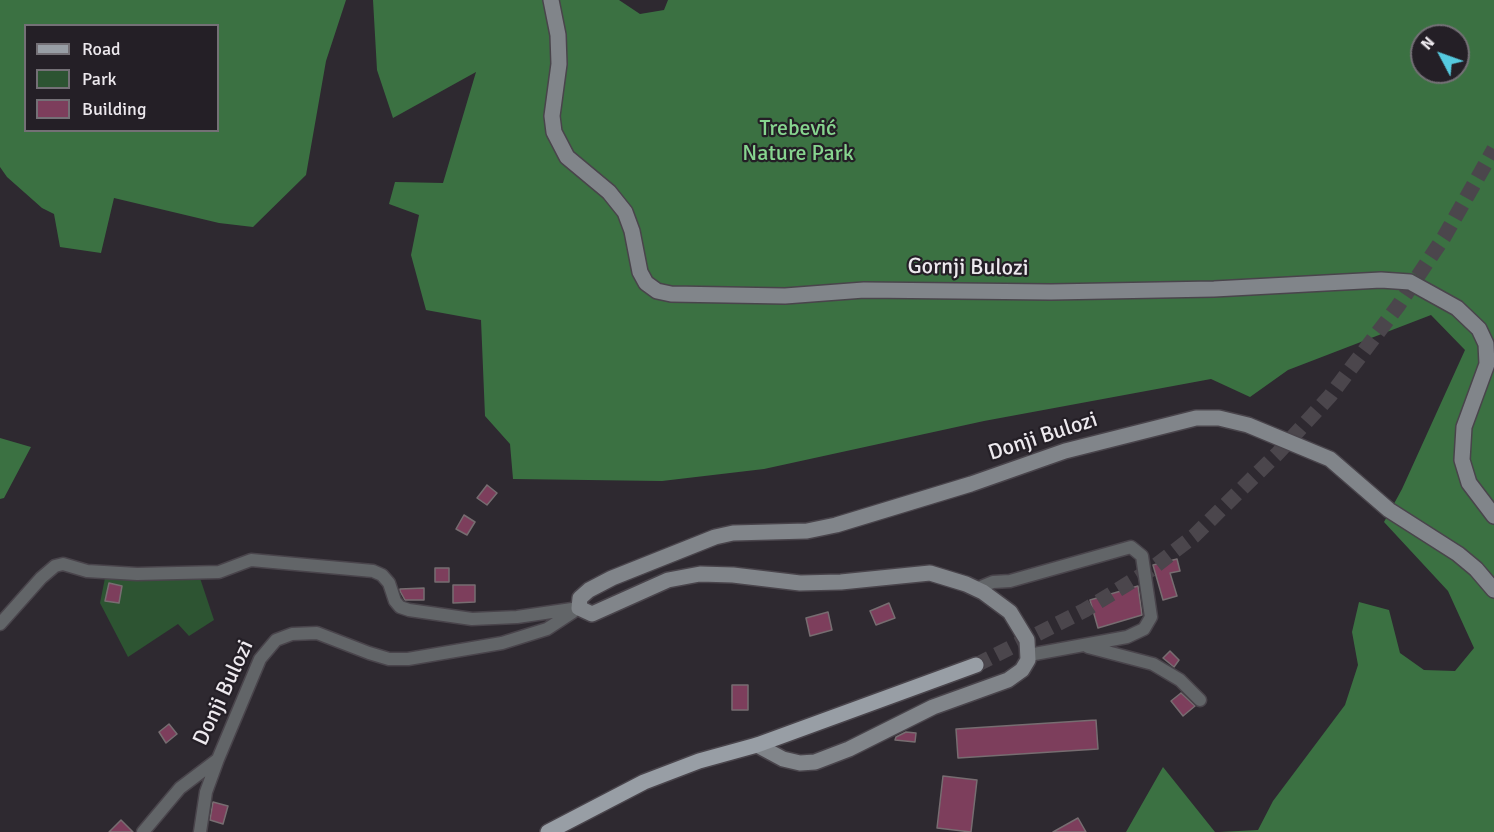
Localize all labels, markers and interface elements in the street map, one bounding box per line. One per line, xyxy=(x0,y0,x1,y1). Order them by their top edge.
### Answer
legend xyxy=(24,24,219,132)
north arrow xyxy=(1410,24,1470,84)
text: N xyxy=(1417,33,1439,54)
text: Road xyxy=(82,38,121,60)
text: Park xyxy=(82,68,117,90)
text: Building xyxy=(82,98,146,120)
park label: Trebević Nature Park xyxy=(742,116,854,168)
street label: Gornji Bulozi xyxy=(907,254,1029,282)
street label: Donji Bulozi xyxy=(985,407,1101,467)
street label: Donji Bulozi xyxy=(188,636,260,750)

